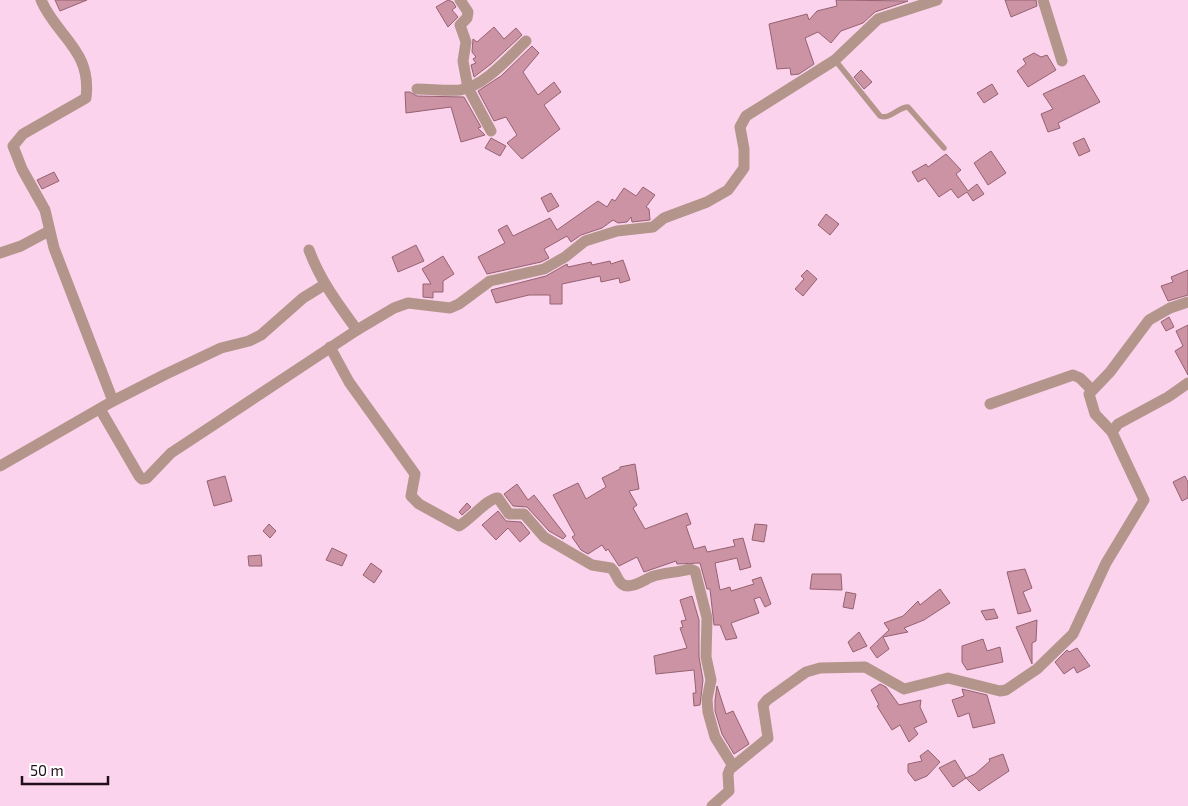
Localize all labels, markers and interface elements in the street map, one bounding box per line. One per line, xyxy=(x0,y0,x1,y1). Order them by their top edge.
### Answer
scale bar xyxy=(22,754,109,786)
text: 50 m xyxy=(30,761,64,779)

